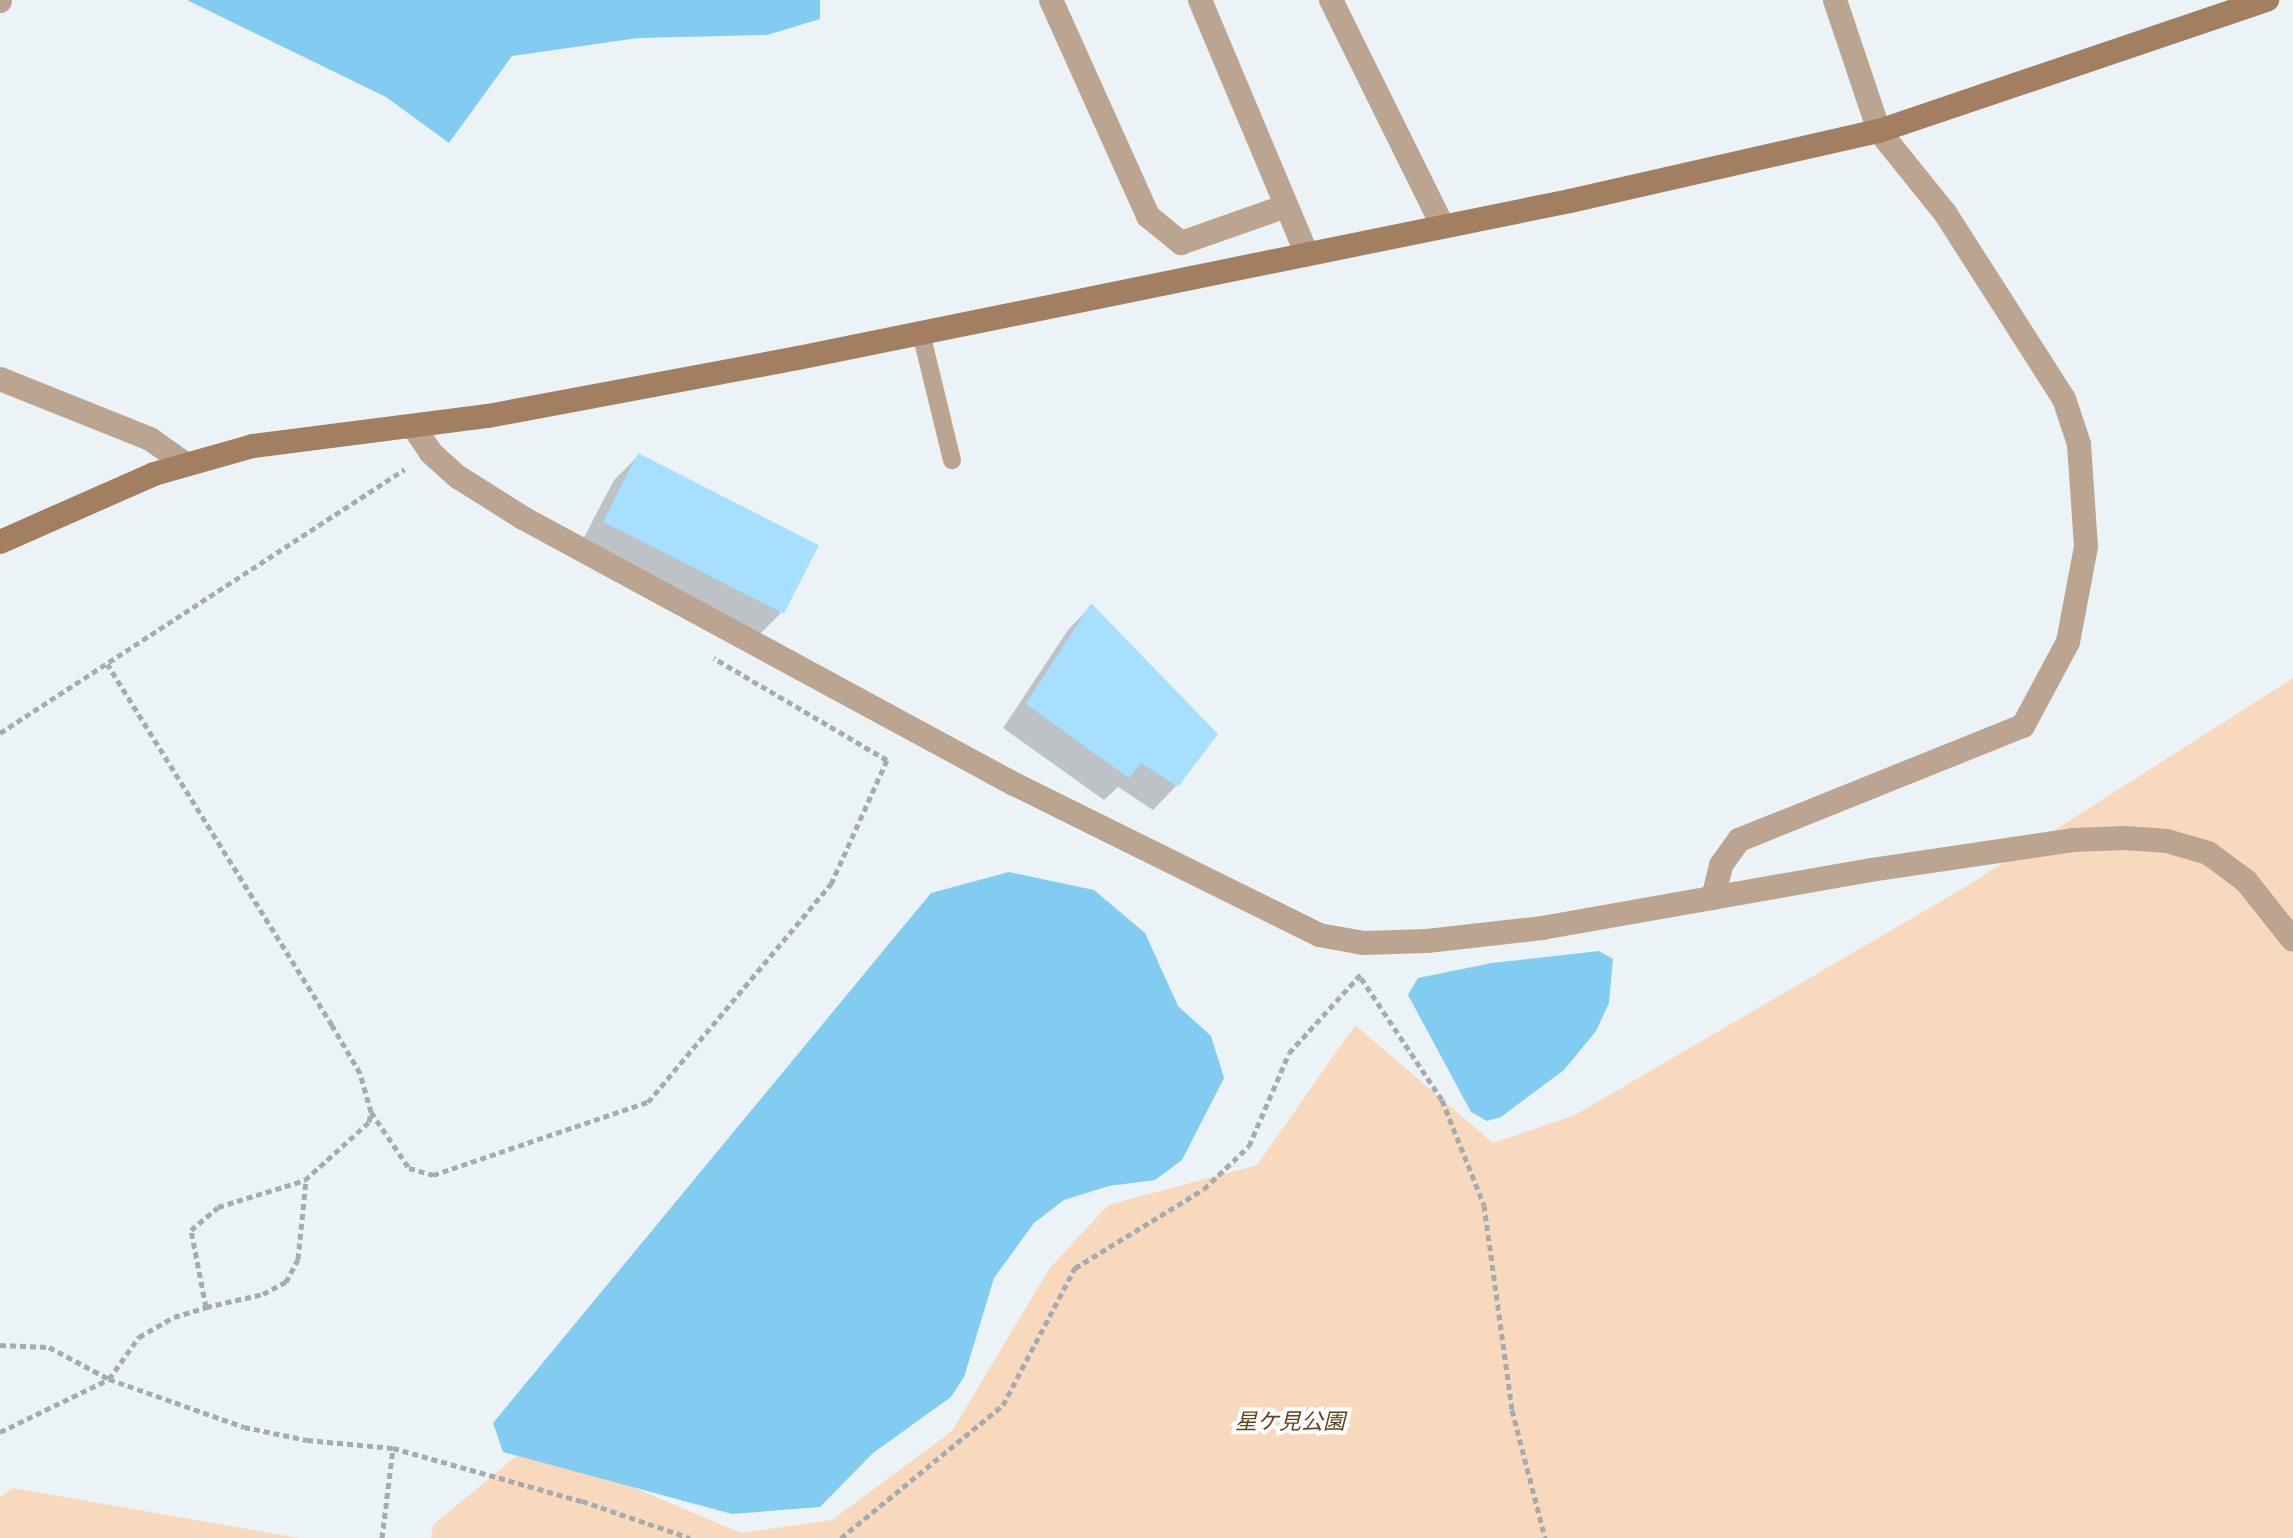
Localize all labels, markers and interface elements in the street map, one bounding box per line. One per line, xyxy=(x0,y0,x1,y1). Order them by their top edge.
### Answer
park label: 星ケ見公園 xyxy=(1235,1409,1345,1435)

